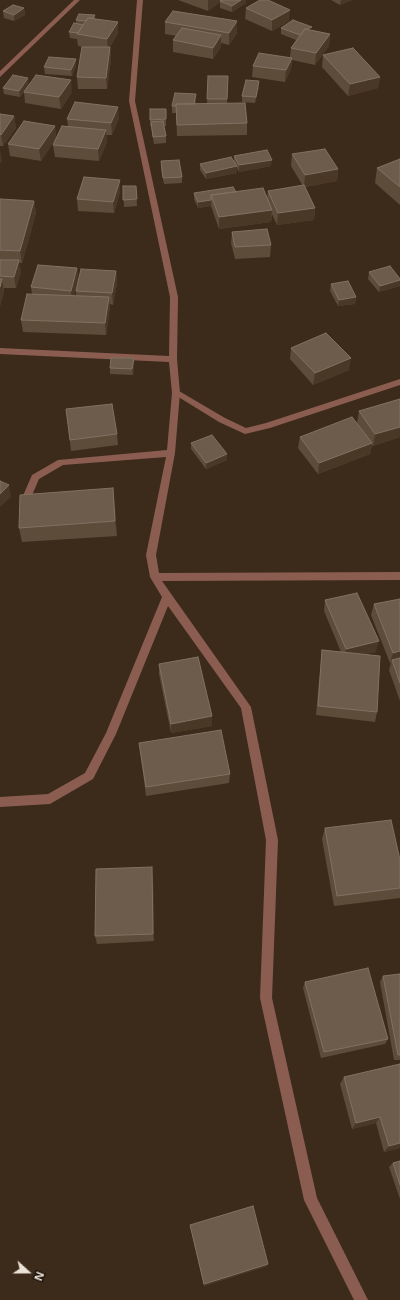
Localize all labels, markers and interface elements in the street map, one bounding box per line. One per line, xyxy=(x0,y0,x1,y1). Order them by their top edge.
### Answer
north arrow xyxy=(8,1252,48,1292)
text: N xyxy=(31,1270,48,1283)

